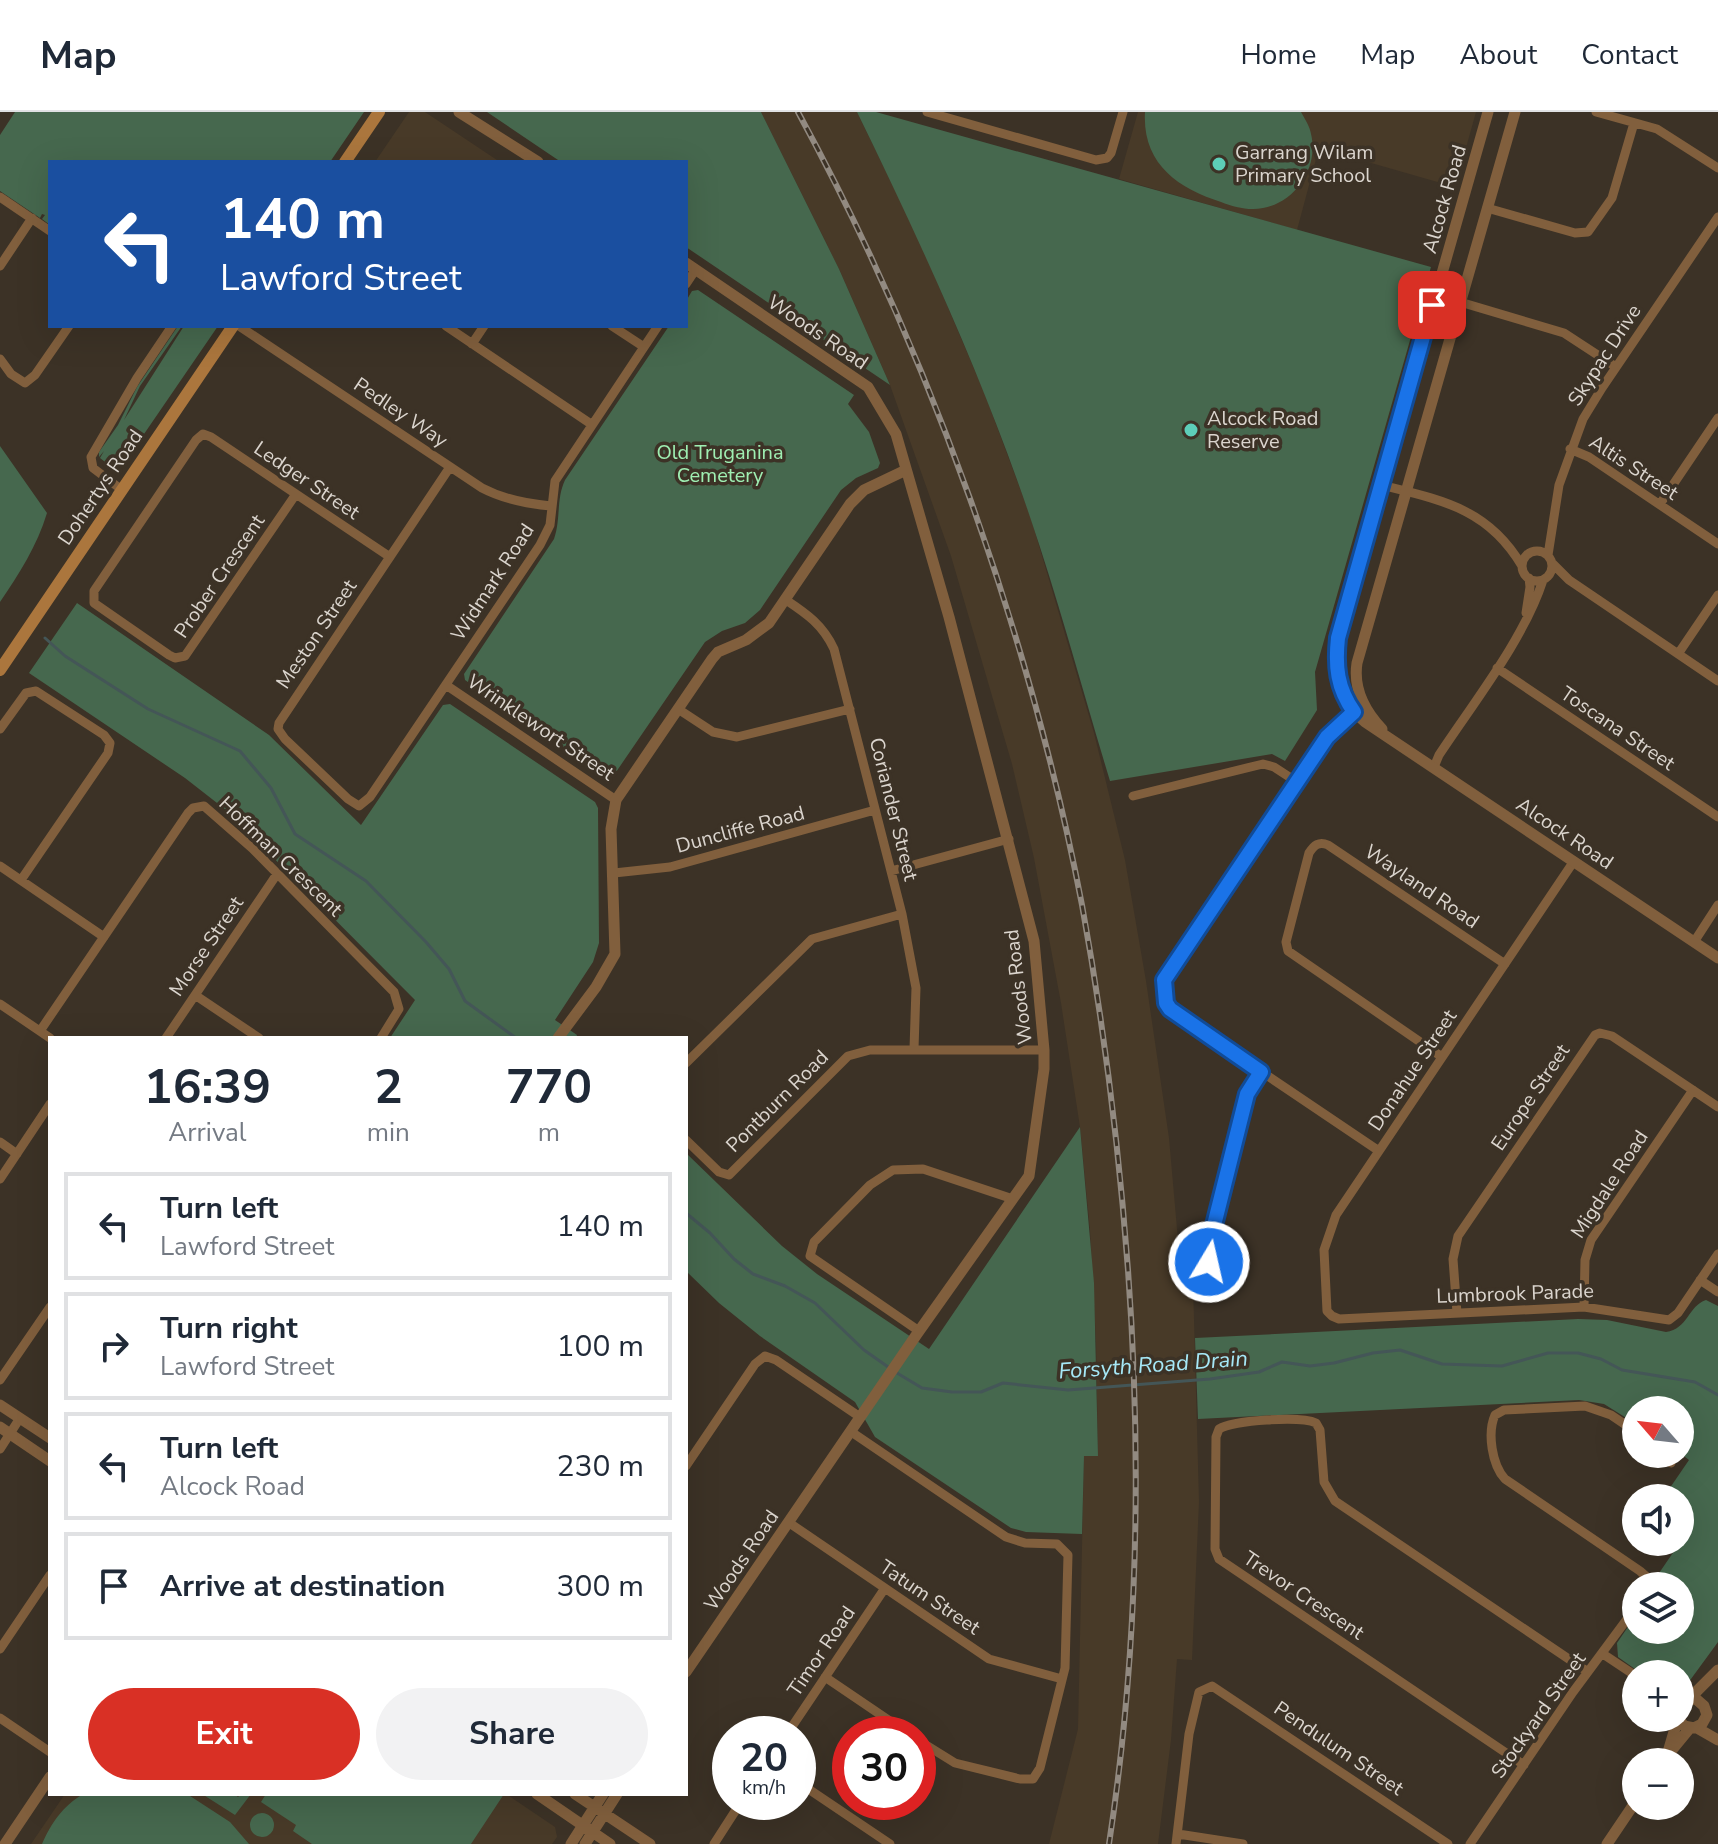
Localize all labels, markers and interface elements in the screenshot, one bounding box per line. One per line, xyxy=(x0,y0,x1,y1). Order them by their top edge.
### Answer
text: Map xyxy=(40,30,117,81)
text: Home xyxy=(1241,36,1316,74)
text: Map xyxy=(1360,36,1415,74)
text: About xyxy=(1459,36,1537,74)
text: Contact xyxy=(1581,36,1678,74)
place label: Garrang Wilam Primary School xyxy=(1235,139,1373,189)
street label: Alcock Road xyxy=(1416,142,1473,256)
marker: Garrang Wilam Primary School xyxy=(1210,155,1228,173)
text: 140 m xyxy=(220,181,385,258)
icon: left xyxy=(88,192,192,296)
text: Lawford Street xyxy=(220,254,462,303)
pin xyxy=(1398,271,1466,339)
icon: arrive xyxy=(1410,283,1454,327)
street label: Woods Road xyxy=(762,289,873,376)
street label: Skypac Drive xyxy=(1561,299,1647,411)
street label: Pedley Way xyxy=(348,371,454,454)
place label: Alcock Road Reserve xyxy=(1207,405,1319,455)
marker: Alcock Road Reserve xyxy=(1182,421,1200,439)
street label: Dohertys Road xyxy=(52,424,149,550)
street label: Altis Street xyxy=(1584,429,1684,507)
street label: Ledger Street xyxy=(248,435,366,526)
park label: Old Truganina Cemetery xyxy=(656,439,784,489)
street label: Prober Crescent xyxy=(168,508,271,644)
street label: Widmark Road xyxy=(444,518,540,646)
street label: Meston Street xyxy=(270,574,363,694)
street label: Wrinklewort Street xyxy=(462,668,621,787)
street label: Toscana Street xyxy=(1555,680,1681,777)
street label: Coriander Street xyxy=(863,735,925,885)
street label: Hoffman Crescent xyxy=(213,790,349,923)
street label: Alcock Road xyxy=(1511,791,1618,876)
street label: Duncliffe Road xyxy=(673,799,808,860)
street label: Wayland Road xyxy=(1359,838,1484,935)
street label: Morse Street xyxy=(163,890,250,1002)
street label: Woods Road xyxy=(998,928,1039,1046)
street label: Donahue Street xyxy=(1362,1004,1464,1136)
street label: Europe Street xyxy=(1485,1038,1577,1156)
street label: Pontburn Road xyxy=(720,1044,835,1159)
text: 16:39 xyxy=(144,1054,271,1120)
text: 2 xyxy=(374,1054,403,1120)
text: 770 xyxy=(506,1054,592,1120)
text: Arrival xyxy=(168,1115,247,1150)
text: min xyxy=(367,1115,410,1150)
text: m xyxy=(538,1115,560,1150)
street label: Migdale Road xyxy=(1564,1125,1654,1244)
text: Turn left xyxy=(160,1188,278,1229)
icon: left xyxy=(92,1204,136,1248)
text: 140 m xyxy=(557,1206,644,1247)
position arrow xyxy=(1167,1220,1251,1304)
text: Lawford Street xyxy=(160,1229,334,1264)
street label: Lumbrook Parade xyxy=(1436,1277,1594,1310)
text: Turn right xyxy=(160,1308,298,1349)
icon: right xyxy=(92,1324,136,1368)
text: 100 m xyxy=(557,1326,644,1367)
water label: Forsyth Road Drain xyxy=(1057,1343,1249,1387)
text: Lawford Street xyxy=(160,1349,334,1384)
north arrow xyxy=(1622,1396,1694,1468)
map controls xyxy=(1622,1396,1694,1820)
text: Turn left xyxy=(160,1428,278,1469)
icon: left xyxy=(92,1444,136,1488)
text: 230 m xyxy=(557,1446,644,1487)
text: Alcock Road xyxy=(160,1469,305,1504)
button: sound xyxy=(1622,1484,1694,1556)
street label: Woods Road xyxy=(698,1505,785,1616)
street label: Trevor Crescent xyxy=(1238,1545,1370,1646)
street label: Tatum Street xyxy=(874,1554,986,1642)
icon: arrive xyxy=(92,1564,136,1608)
text: Arrive at destination xyxy=(160,1566,445,1607)
text: 300 m xyxy=(557,1566,644,1607)
button: layers xyxy=(1622,1572,1694,1644)
street label: Timor Road xyxy=(781,1601,862,1702)
street label: Stockyard Street xyxy=(1485,1646,1593,1784)
button: + xyxy=(1622,1660,1694,1732)
button: Exit xyxy=(88,1688,360,1780)
button: Share xyxy=(376,1688,648,1780)
street label: Pendulum Street xyxy=(1269,1695,1410,1802)
speed limit sign: 30 xyxy=(832,1716,936,1820)
text: 20 xyxy=(740,1731,788,1785)
button: − xyxy=(1622,1748,1694,1820)
text: km/h xyxy=(742,1774,786,1801)

